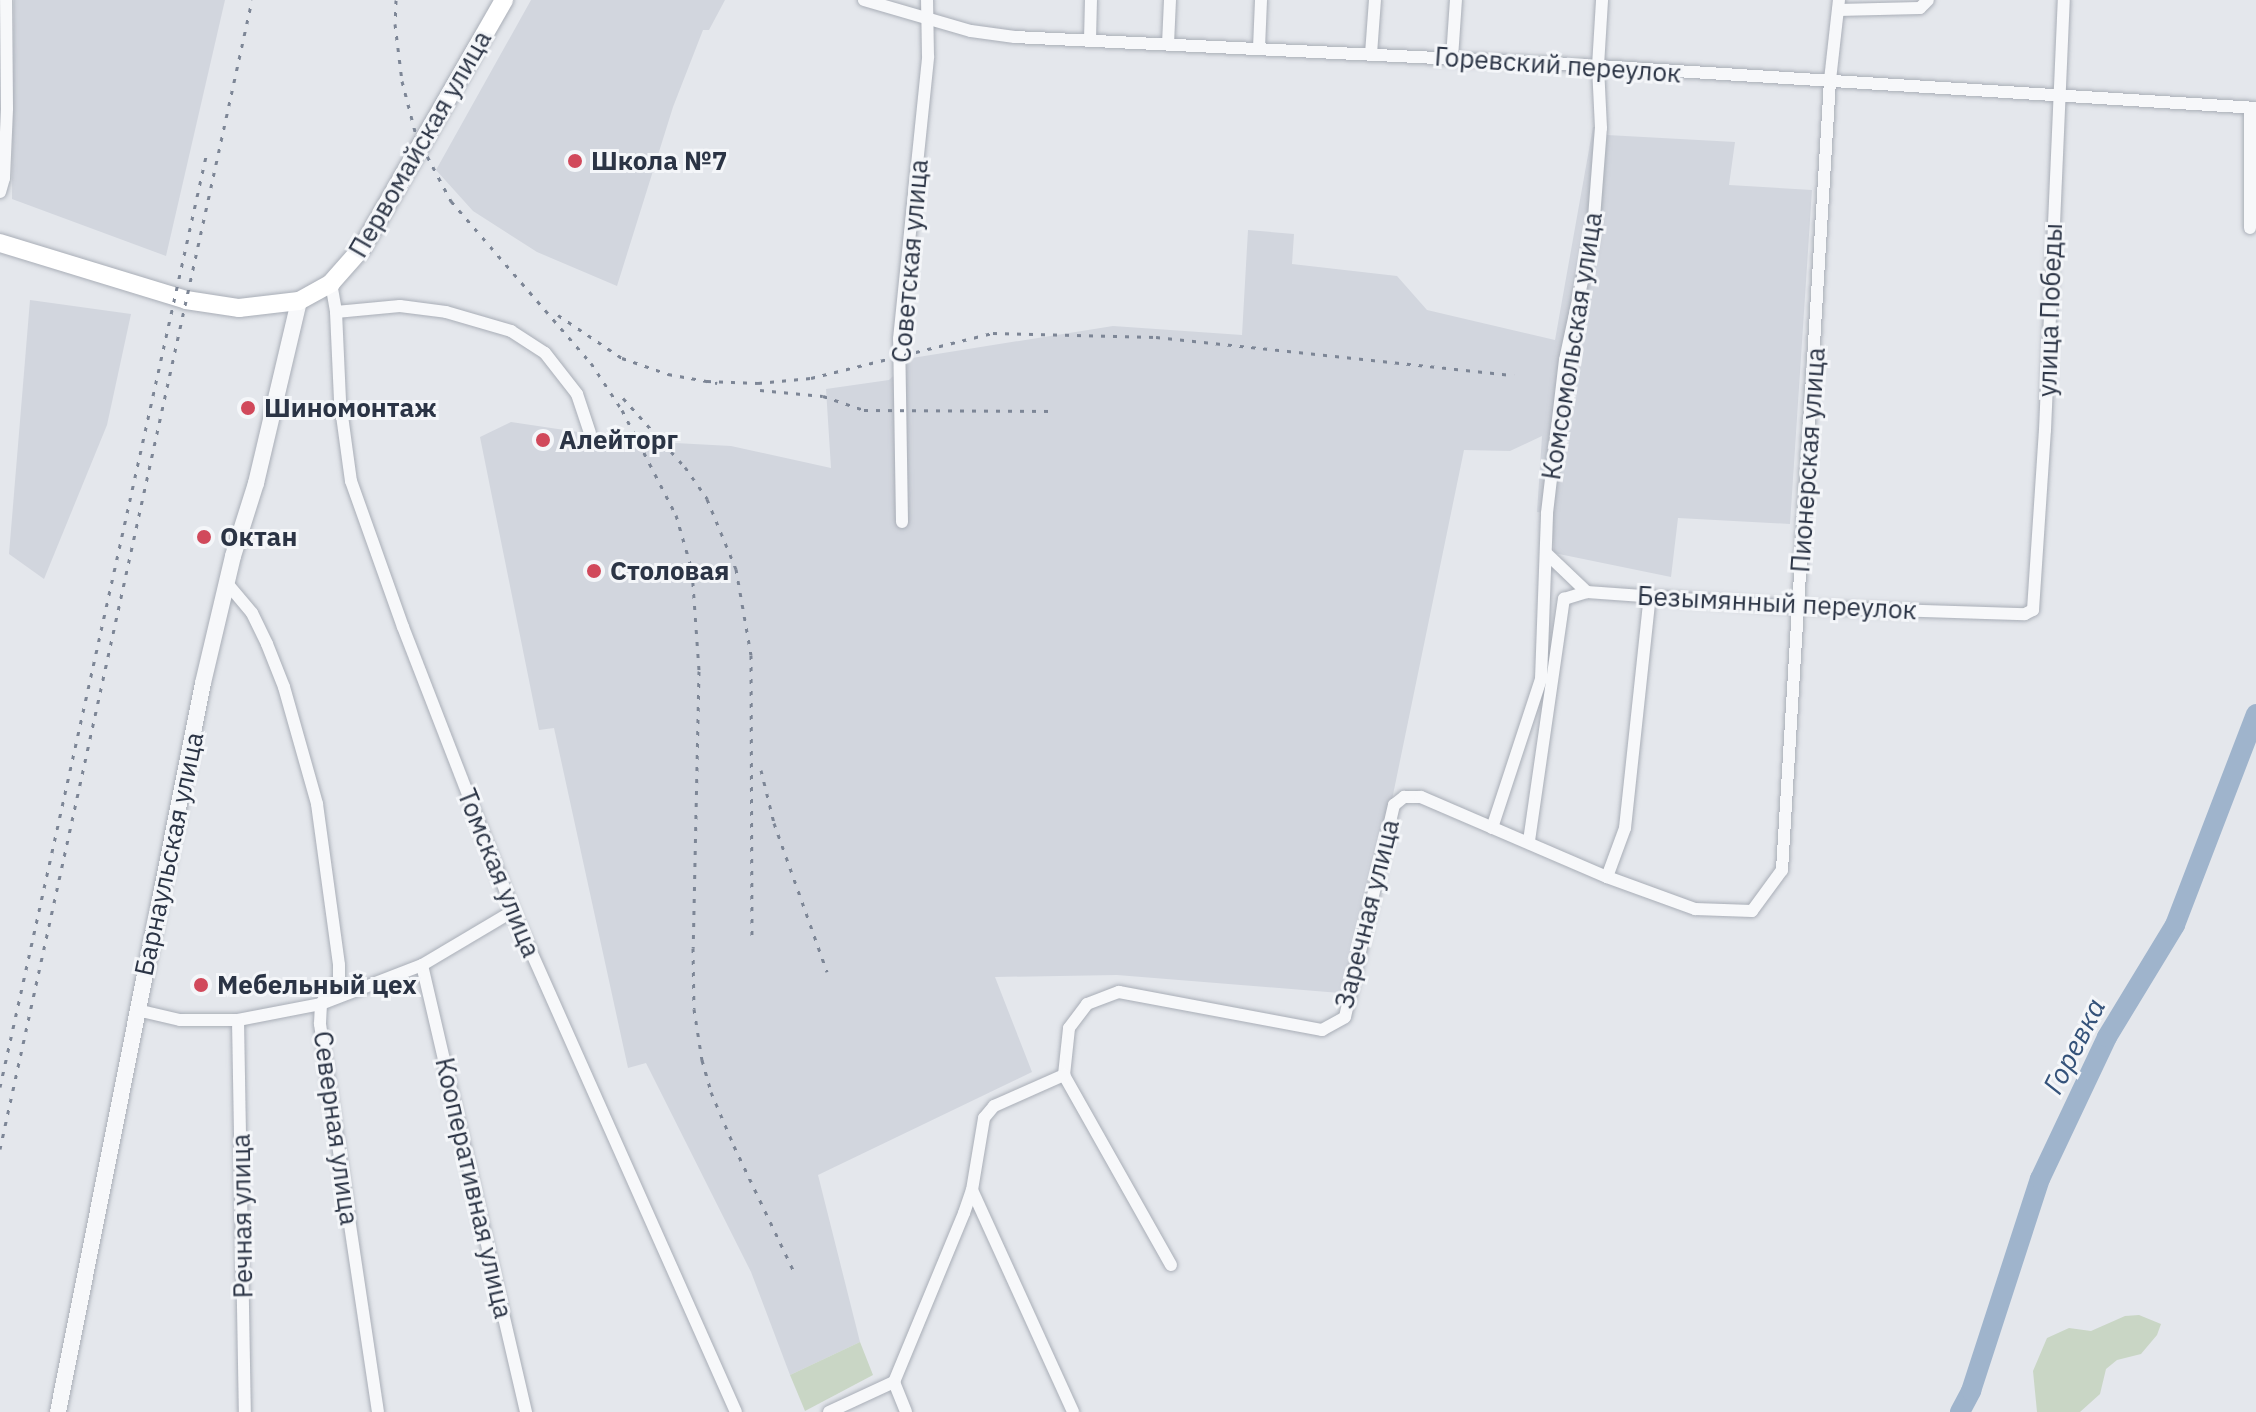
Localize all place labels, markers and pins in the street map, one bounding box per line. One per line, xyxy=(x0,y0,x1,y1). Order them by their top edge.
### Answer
place label: Школа №7 xyxy=(591,145,727,177)
marker: Школа №7 xyxy=(566,152,584,170)
place label: Шиномонтаж xyxy=(264,392,437,424)
marker: Шиномонтаж xyxy=(239,399,257,417)
place label: Алейторг xyxy=(559,424,678,456)
marker: Алейторг xyxy=(534,431,552,449)
place label: Октан xyxy=(220,521,297,553)
marker: Октан xyxy=(195,528,213,546)
place label: Столовая xyxy=(610,555,730,587)
marker: Столовая xyxy=(585,562,603,580)
place label: Мебельный цех xyxy=(217,969,417,1001)
marker: Мебельный цех xyxy=(192,976,210,994)

